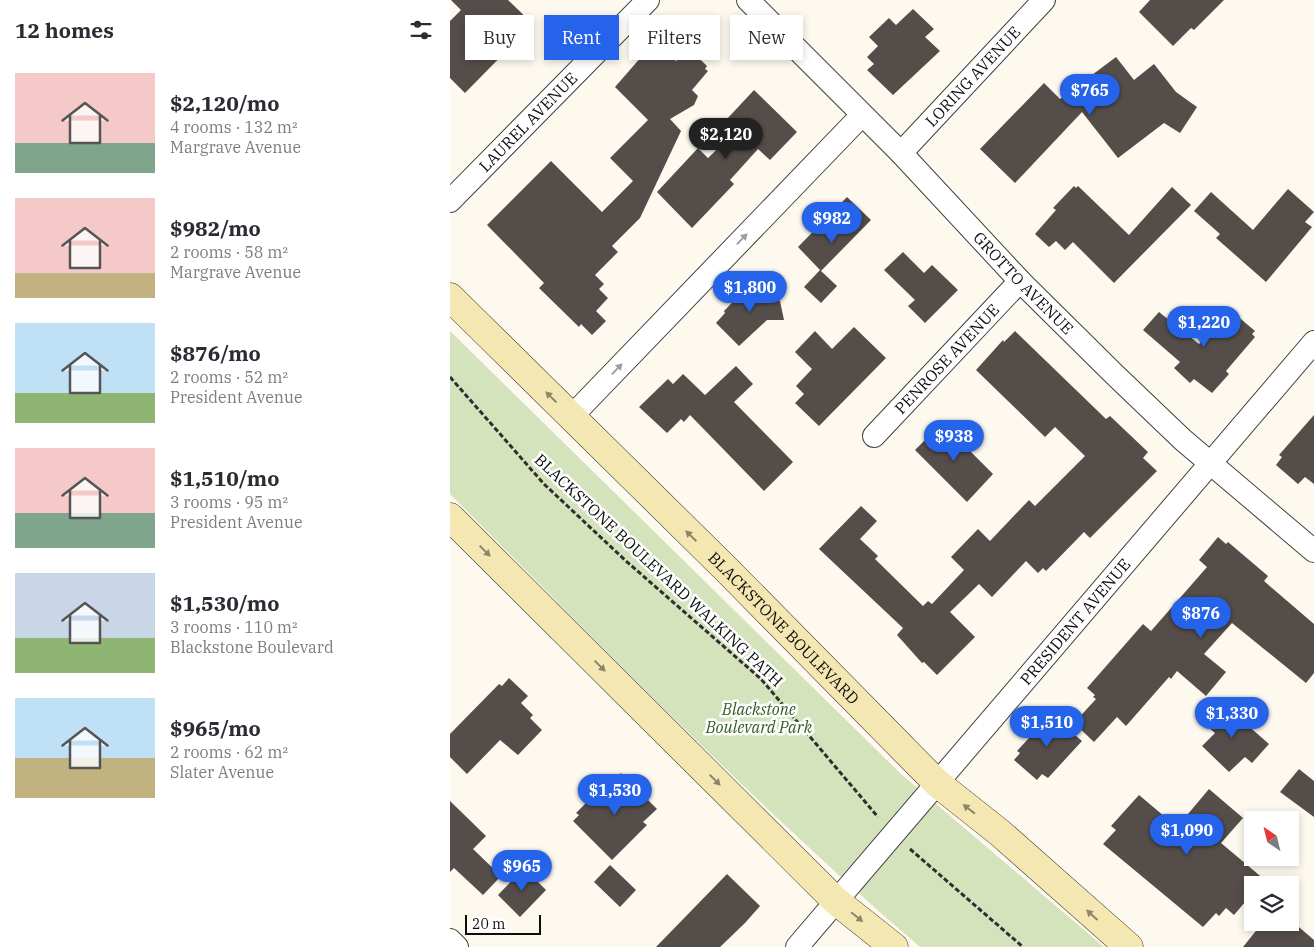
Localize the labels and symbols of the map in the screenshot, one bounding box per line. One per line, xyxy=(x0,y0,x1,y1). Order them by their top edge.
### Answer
street label: LORING AVENUE xyxy=(921,22,1024,131)
street label: LAUREL AVENUE xyxy=(475,68,581,176)
pin: $765 xyxy=(1060,74,1120,116)
pin: $2,120 xyxy=(685,118,767,160)
pin: $982 xyxy=(802,202,862,244)
street label: GROTTO AVENUE xyxy=(969,227,1078,338)
one-way arrow xyxy=(736,234,748,246)
pin: $1,800 xyxy=(709,270,791,313)
street label: PENROSE AVENUE xyxy=(890,300,1003,418)
pin: $1,220 xyxy=(1163,306,1245,348)
one-way arrow xyxy=(611,363,623,375)
one-way arrow xyxy=(545,391,557,403)
pin: $938 xyxy=(924,420,984,462)
street label: BLACKSTONE BOULEVARD WALKING PATH xyxy=(531,450,787,690)
one-way arrow xyxy=(685,530,697,542)
one-way arrow xyxy=(478,545,490,557)
street label: BLACKSTONE BOULEVARD xyxy=(704,548,864,708)
street label: PRESIDENT AVENUE xyxy=(1016,554,1135,689)
pin: $876 xyxy=(1171,596,1231,639)
one-way arrow xyxy=(594,660,606,672)
pin: $1,330 xyxy=(1191,696,1273,739)
park label: Blackstone Boulevard Park xyxy=(705,699,813,737)
pin: $1,510 xyxy=(1006,706,1088,748)
pin: $1,530 xyxy=(574,774,656,816)
one-way arrow xyxy=(709,774,721,786)
one-way arrow xyxy=(963,803,976,814)
north arrow xyxy=(1244,811,1299,866)
pin: $1,090 xyxy=(1146,814,1228,856)
pin: $965 xyxy=(492,850,552,892)
one-way arrow xyxy=(1086,909,1099,920)
scale bar xyxy=(465,912,541,935)
one-way arrow xyxy=(850,912,863,923)

